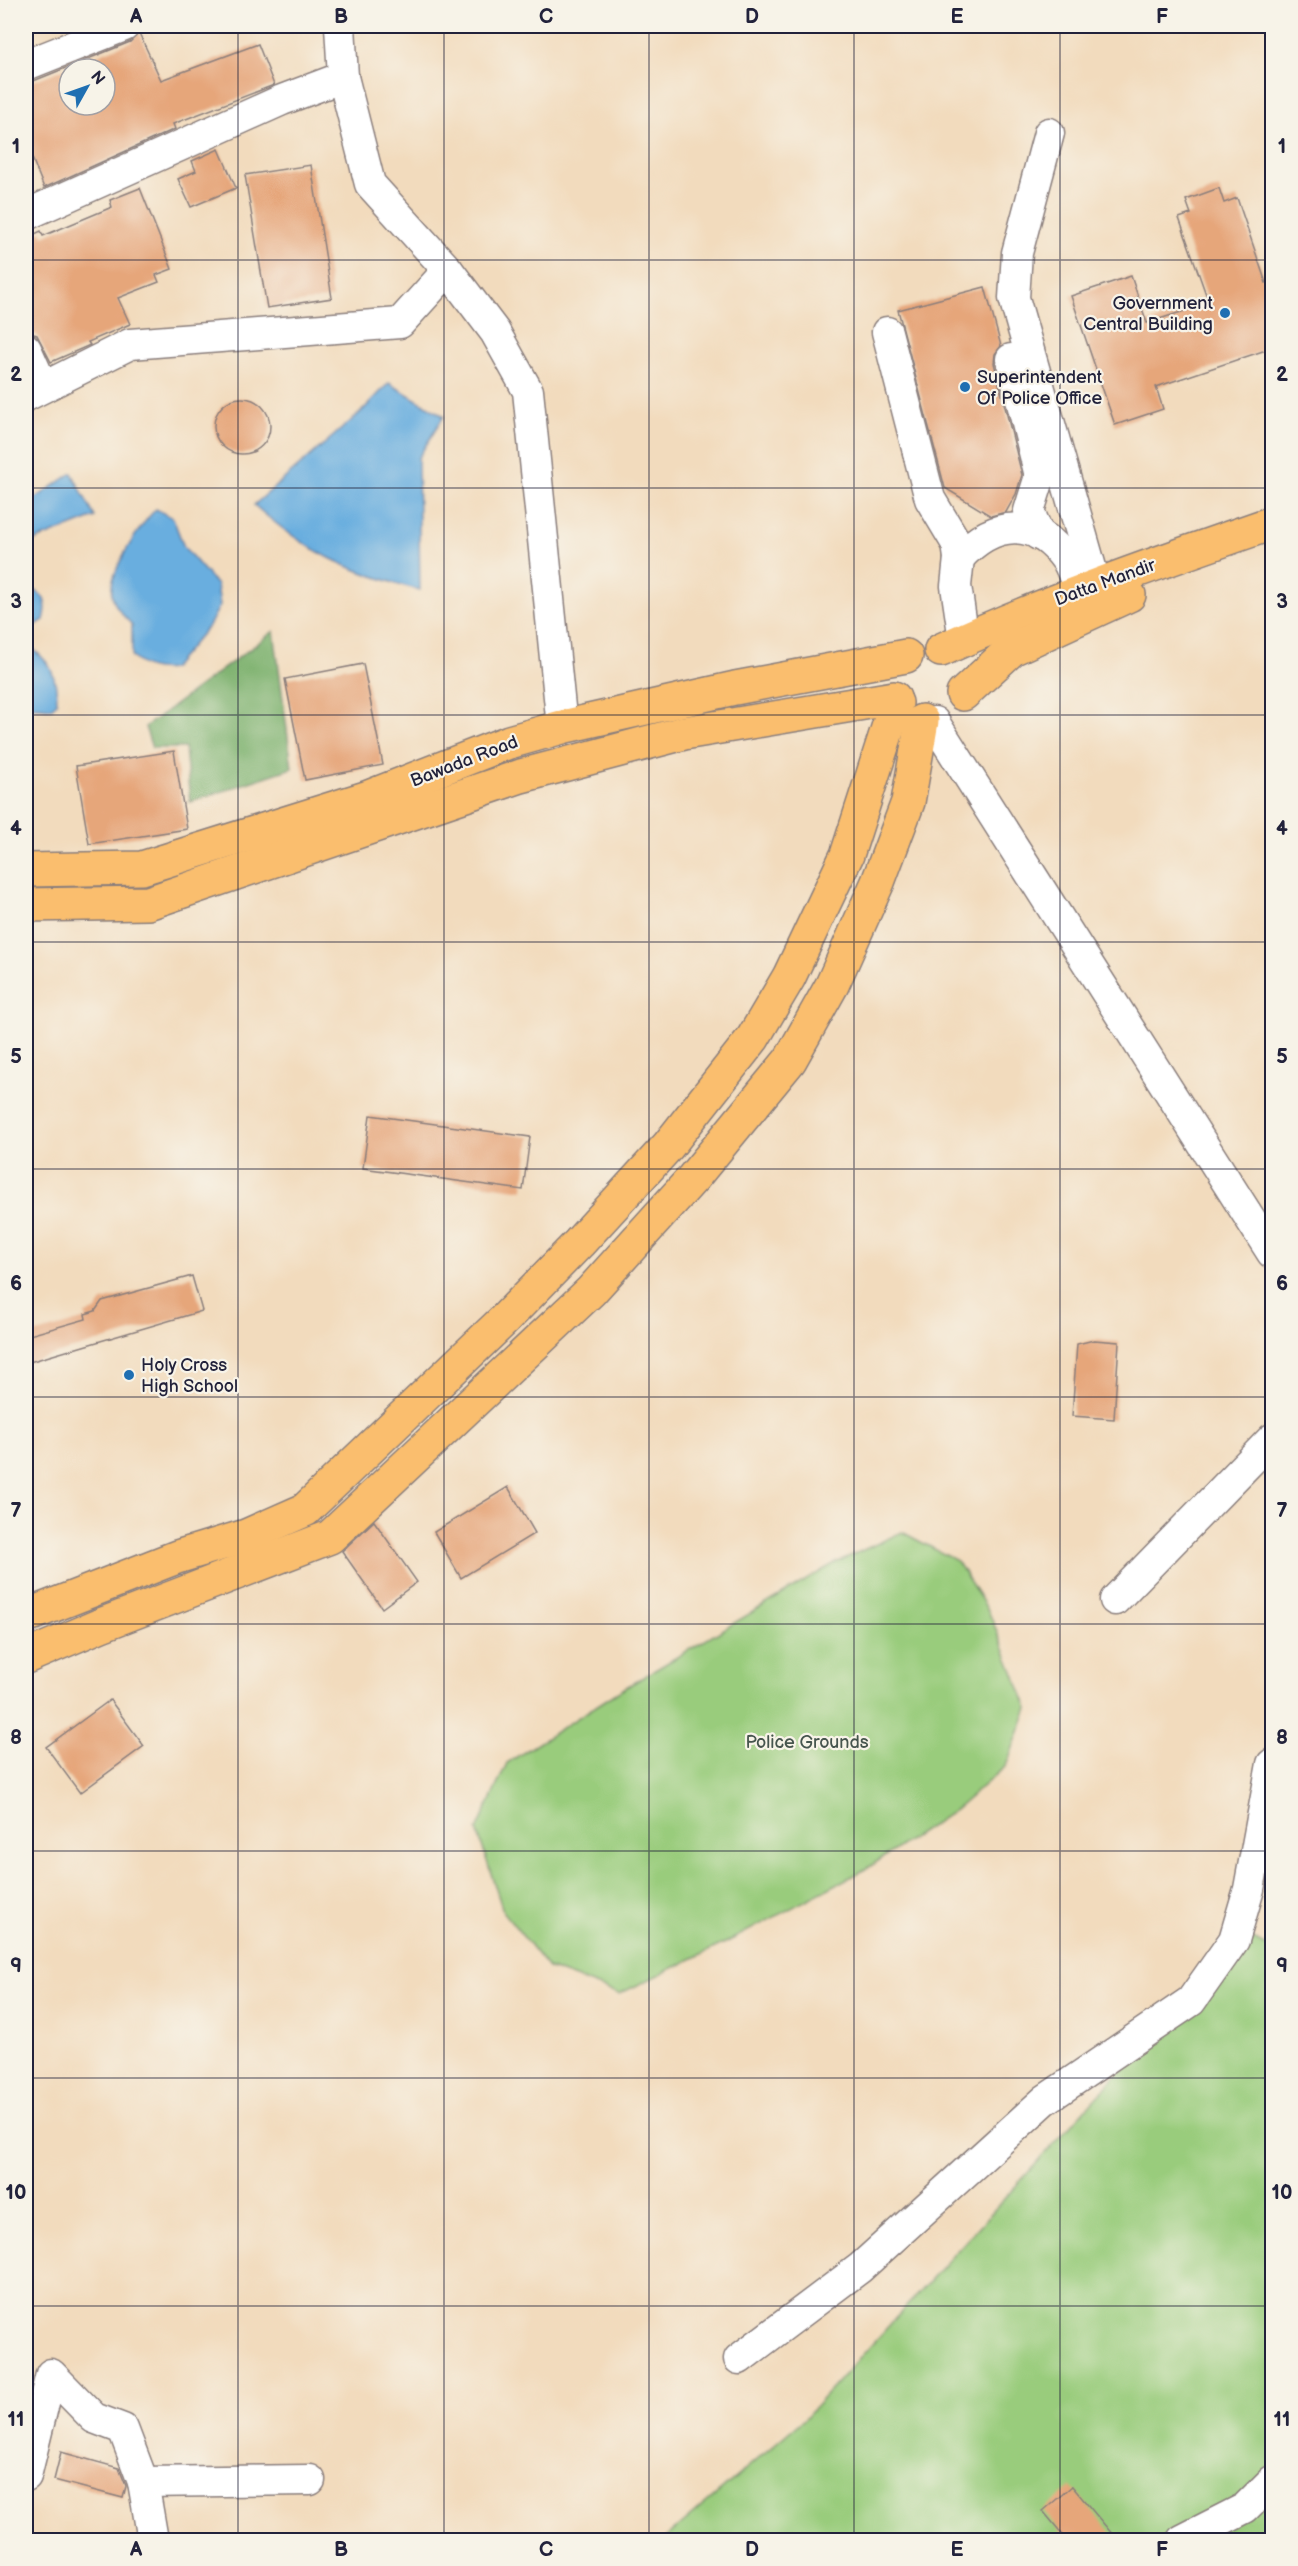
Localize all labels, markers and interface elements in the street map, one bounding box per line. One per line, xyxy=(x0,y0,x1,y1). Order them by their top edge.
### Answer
text: A xyxy=(129,5,143,29)
text: B xyxy=(334,5,348,29)
text: C xyxy=(539,5,553,29)
text: D xyxy=(745,5,759,29)
text: E xyxy=(951,5,964,29)
text: F xyxy=(1156,5,1168,29)
north arrow xyxy=(57,57,117,117)
text: N xyxy=(86,68,108,89)
text: 1 xyxy=(12,135,20,159)
text: 1 xyxy=(1278,135,1286,159)
place label: Government Central Building xyxy=(1083,293,1213,335)
marker: Government Central Building xyxy=(1218,306,1232,320)
text: 2 xyxy=(10,363,22,387)
text: 2 xyxy=(1276,363,1288,387)
place label: Superintendent Of Police Office xyxy=(977,367,1103,409)
marker: Superintendent Of Police Office xyxy=(958,380,972,394)
street label: Datta Mandir xyxy=(1052,554,1159,610)
text: 3 xyxy=(10,590,22,614)
text: 3 xyxy=(1276,590,1288,614)
street label: Bawada Road xyxy=(407,731,521,792)
text: 4 xyxy=(10,817,22,841)
text: 4 xyxy=(1276,817,1288,841)
text: 5 xyxy=(10,1045,22,1069)
text: 5 xyxy=(1276,1045,1288,1069)
text: 6 xyxy=(10,1272,22,1296)
text: 6 xyxy=(1276,1272,1288,1296)
place label: Holy Cross High School xyxy=(141,1355,238,1397)
marker: Holy Cross High School xyxy=(122,1368,136,1382)
text: 7 xyxy=(10,1499,22,1523)
text: 7 xyxy=(1276,1499,1288,1523)
text: 8 xyxy=(10,1726,22,1750)
text: 8 xyxy=(1276,1726,1288,1750)
park label: Police Grounds xyxy=(745,1732,869,1753)
text: 9 xyxy=(10,1954,22,1978)
text: 9 xyxy=(1276,1954,1288,1978)
text: 10 xyxy=(6,2181,26,2205)
text: 10 xyxy=(1272,2181,1292,2205)
text: 11 xyxy=(8,2408,24,2432)
text: 11 xyxy=(1274,2408,1290,2432)
text: A xyxy=(129,2538,143,2562)
text: B xyxy=(334,2538,348,2562)
text: C xyxy=(539,2538,553,2562)
text: D xyxy=(745,2538,759,2562)
text: E xyxy=(951,2538,964,2562)
text: F xyxy=(1156,2538,1168,2562)

